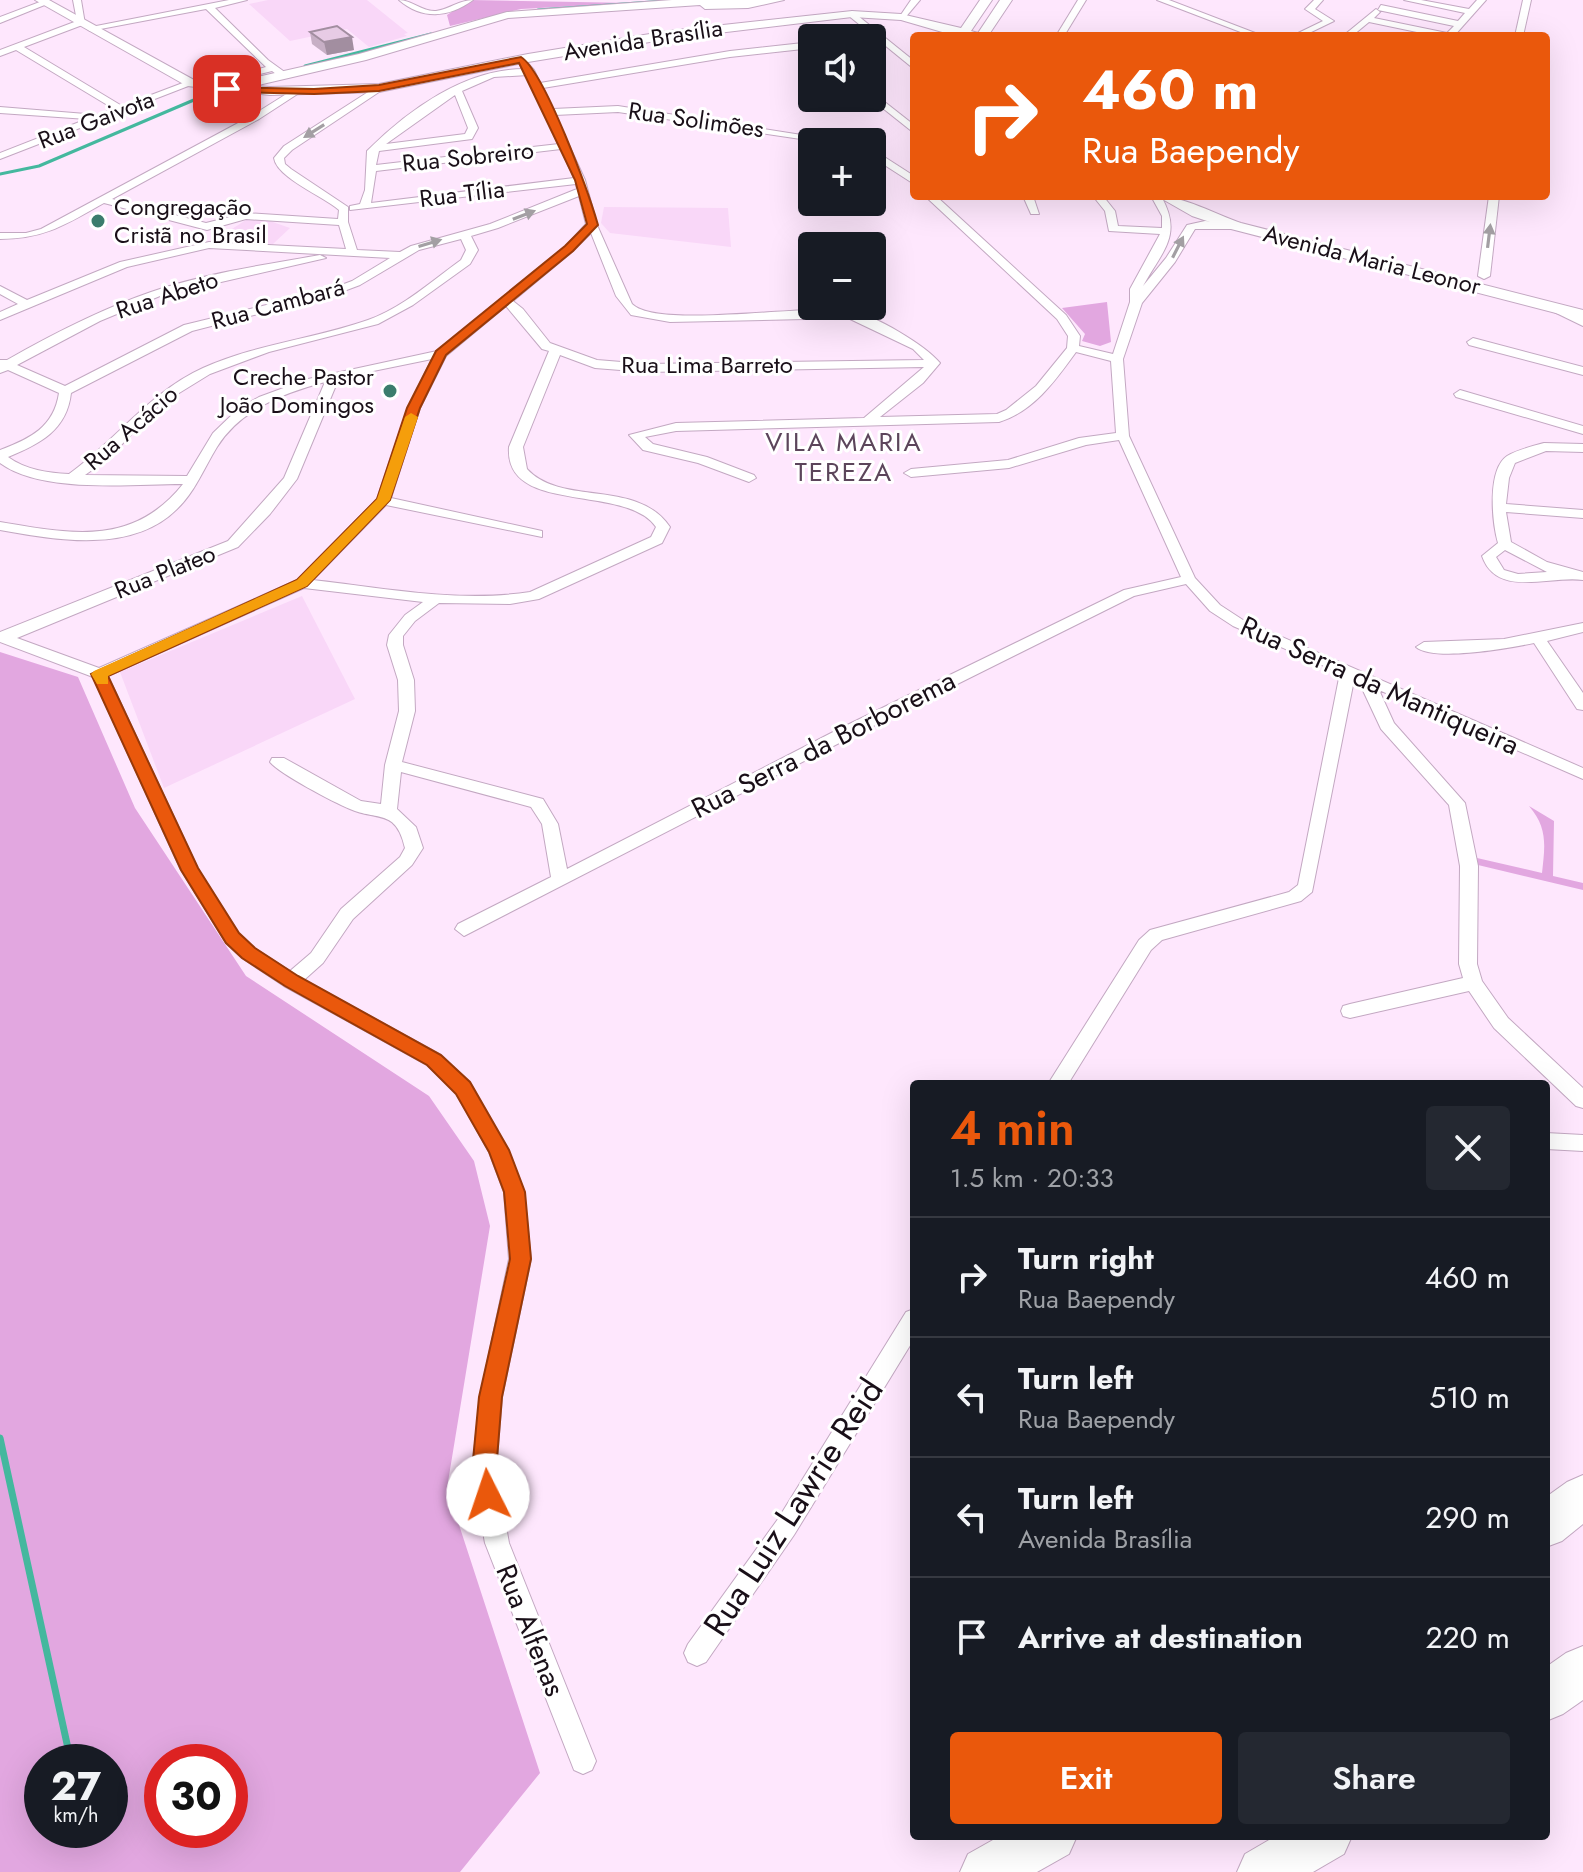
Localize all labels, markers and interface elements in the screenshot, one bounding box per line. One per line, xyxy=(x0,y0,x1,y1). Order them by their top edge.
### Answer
street label: Avenida Brasília xyxy=(561,10,725,69)
map controls xyxy=(798,24,886,320)
button: sound xyxy=(798,24,886,112)
text: 460 m xyxy=(1082,49,1258,130)
pin xyxy=(193,55,261,123)
icon: right xyxy=(950,64,1054,168)
icon: arrive xyxy=(205,67,249,111)
street label: Rua Gaivota xyxy=(33,81,159,158)
street label: Rua Solimões xyxy=(626,93,766,146)
one-way arrow xyxy=(303,124,325,138)
text: Rua Baependy xyxy=(1082,124,1299,176)
button: + xyxy=(798,128,886,216)
street label: Rua Sobreiro xyxy=(400,132,536,181)
street label: Rua Tília xyxy=(417,171,507,216)
place label: Congregação Cristã no Brasil xyxy=(114,189,267,252)
one-way arrow xyxy=(512,208,536,221)
marker: Congregação Cristã no Brasil xyxy=(89,212,107,230)
street label: Avenida Maria Leonor xyxy=(1260,216,1485,304)
one-way arrow xyxy=(1483,223,1496,248)
button: − xyxy=(798,232,886,320)
one-way arrow xyxy=(1171,235,1184,258)
one-way arrow xyxy=(418,236,442,249)
street label: Rua Abeto xyxy=(111,262,222,327)
street label: Rua Cambará xyxy=(207,269,348,338)
street label: Rua Lima Barreto xyxy=(621,347,793,382)
place label: Creche Pastor João Domingos xyxy=(217,359,375,422)
street label: Rua Acácio xyxy=(76,377,185,478)
marker: Creche Pastor João Domingos xyxy=(381,382,399,400)
district label: VILA MARIA TEREZA xyxy=(765,423,923,491)
street label: Rua Plateo xyxy=(109,535,221,608)
street label: Rua Serra da Mantiqueira xyxy=(1234,605,1526,765)
street label: Rua Serra da Borborema xyxy=(684,660,962,829)
text: 4 min xyxy=(950,1094,1075,1163)
button: close xyxy=(1426,1106,1510,1190)
text: 1.5 km · 20:33 xyxy=(950,1159,1114,1197)
text: Turn right xyxy=(1018,1237,1154,1280)
icon: right xyxy=(950,1255,994,1299)
text: 460 m xyxy=(1425,1256,1510,1299)
text: Rua Baependy xyxy=(1018,1280,1175,1318)
text: Turn left xyxy=(1018,1357,1133,1400)
street label: Rua Luiz Lawrie Reid xyxy=(692,1369,895,1646)
icon: left xyxy=(950,1375,994,1419)
text: 510 m xyxy=(1429,1376,1510,1419)
text: Rua Baependy xyxy=(1018,1400,1175,1438)
position arrow xyxy=(446,1453,530,1537)
text: Turn left xyxy=(1018,1477,1133,1520)
icon: left xyxy=(950,1495,994,1539)
text: 290 m xyxy=(1425,1496,1510,1539)
text: Avenida Brasília xyxy=(1018,1520,1192,1558)
street label: Rua Alfenas xyxy=(485,1558,576,1702)
icon: arrive xyxy=(950,1615,994,1659)
text: Arrive at destination xyxy=(1018,1616,1303,1659)
text: 220 m xyxy=(1425,1616,1510,1659)
button: Exit xyxy=(950,1732,1222,1824)
button: Share xyxy=(1238,1732,1510,1824)
speed limit sign: 30 xyxy=(144,1744,248,1848)
text: 27 xyxy=(51,1757,101,1815)
text: km/h xyxy=(53,1801,99,1830)

